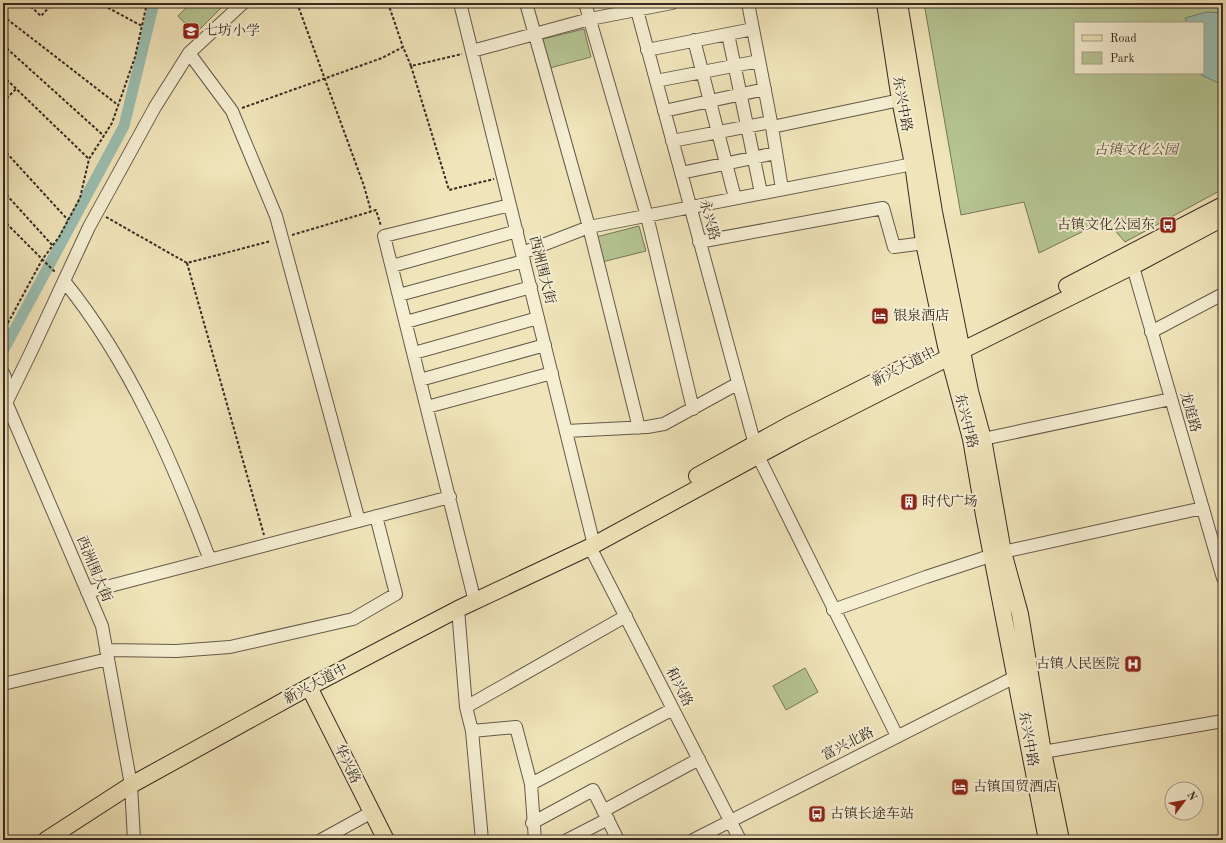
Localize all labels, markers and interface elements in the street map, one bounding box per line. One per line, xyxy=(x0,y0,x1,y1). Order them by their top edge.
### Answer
school or university icon: 七坊小学 xyxy=(181,21,201,41)
legend xyxy=(1074,22,1204,74)
place label: 七坊小学 xyxy=(204,23,260,38)
text: Road xyxy=(1110,33,1137,45)
text: Park xyxy=(1110,53,1135,65)
street label: 东兴中路 xyxy=(890,75,915,133)
park label: 古镇文化公园 xyxy=(1094,142,1180,157)
street label: 永兴路 xyxy=(697,198,722,242)
bus stop icon: 古镇文化公园东 xyxy=(1158,215,1178,235)
place label: 古镇文化公园东 xyxy=(1057,217,1155,232)
street label: 西洲围大街 xyxy=(527,234,558,306)
hotel icon: 银泉酒店 xyxy=(870,306,890,326)
place label: 银泉酒店 xyxy=(893,308,949,323)
street label: 新兴大道中 xyxy=(869,344,938,389)
street label: 龙庭路 xyxy=(1177,390,1203,434)
street label: 东兴中路 xyxy=(952,392,981,450)
building icon: 时代广场 xyxy=(899,492,919,512)
place label: 时代广场 xyxy=(922,494,978,509)
street label: 西洲围大街 xyxy=(74,534,115,604)
hospital icon: 古镇人民医院 xyxy=(1123,654,1143,674)
place label: 古镇人民医院 xyxy=(1036,656,1120,671)
street label: 新兴大道中 xyxy=(281,661,350,707)
street label: 和兴路 xyxy=(663,665,696,709)
street label: 东兴中路 xyxy=(1016,710,1041,768)
street label: 富兴北路 xyxy=(819,724,876,763)
street label: 华兴路 xyxy=(332,742,363,786)
hotel icon: 古镇国贸酒店 xyxy=(950,777,970,797)
place label: 古镇国贸酒店 xyxy=(973,779,1057,794)
north arrow xyxy=(1164,781,1204,821)
text: N xyxy=(1184,790,1198,803)
bus stop icon: 古镇长途车站 xyxy=(807,804,827,824)
place label: 古镇长途车站 xyxy=(830,806,914,821)

